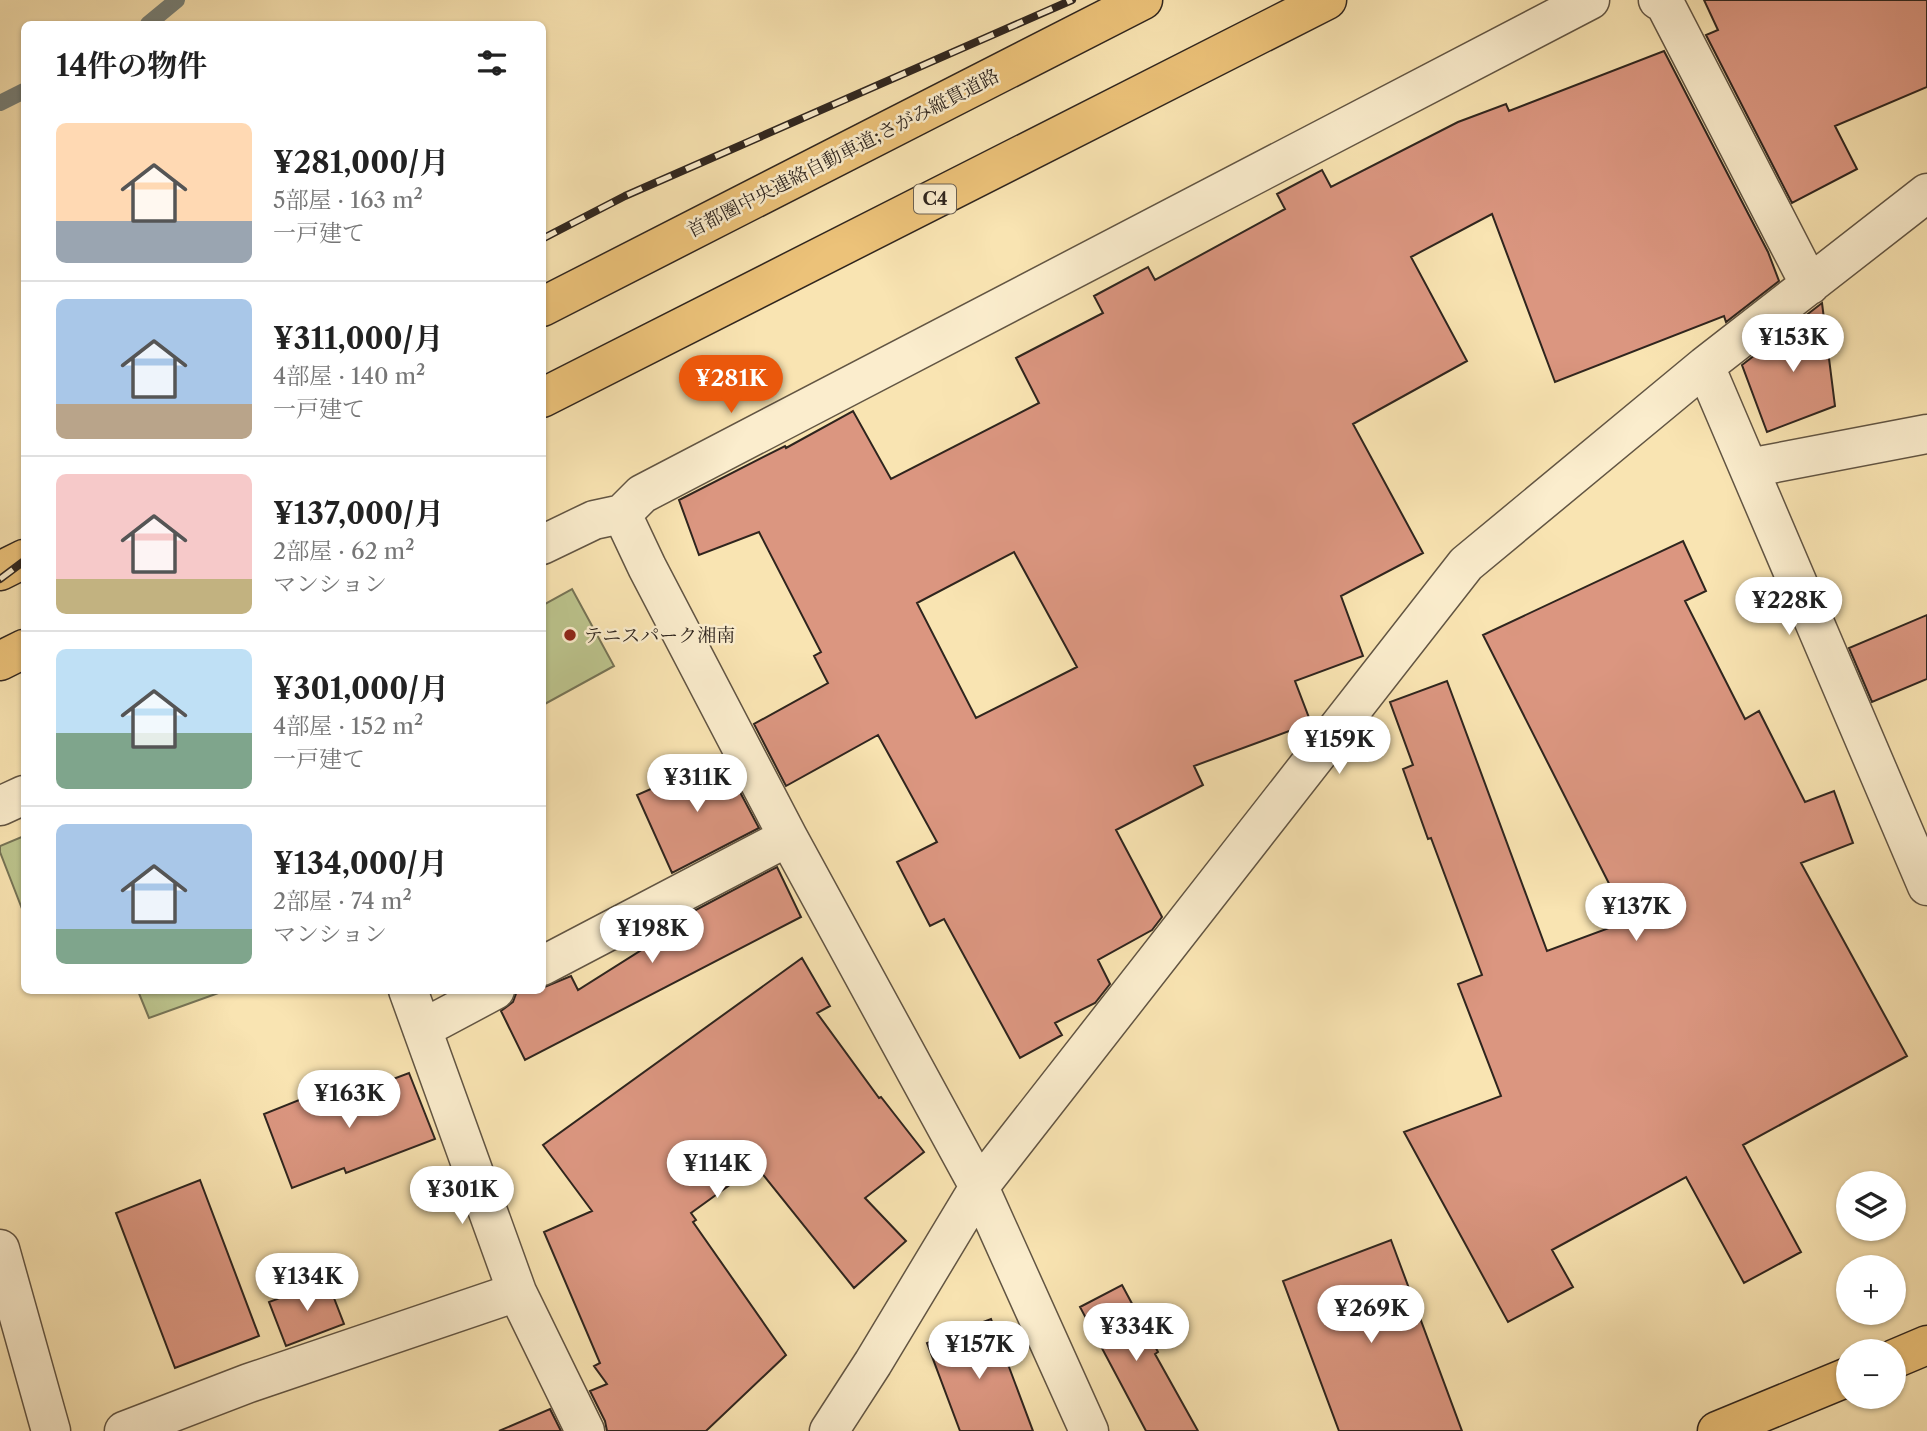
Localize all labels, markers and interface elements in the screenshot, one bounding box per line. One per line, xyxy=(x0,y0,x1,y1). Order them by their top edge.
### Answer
icon: filters xyxy=(473,44,511,82)
text: 14件の物件 xyxy=(56,47,207,84)
street label: 首都圏中央連絡自動車道;さがみ縦貫道路 xyxy=(683,64,1003,242)
text: ¥281,000/月 xyxy=(273,144,449,181)
icon: home xyxy=(112,151,196,235)
road number: C4 xyxy=(914,184,956,214)
text: 5部屋 · 163 m² xyxy=(273,186,423,214)
text: 一戸建て xyxy=(273,219,365,247)
pin: ¥153K xyxy=(1744,314,1842,374)
text: ¥311,000/月 xyxy=(273,320,443,357)
text: ¥153K xyxy=(1758,323,1828,351)
icon: home xyxy=(112,327,196,411)
pin: ¥281K xyxy=(682,356,780,415)
text: 4部屋 · 140 m² xyxy=(273,362,426,390)
text: ¥281K xyxy=(695,364,767,392)
text: 一戸建て xyxy=(273,395,365,423)
text: ¥137,000/月 xyxy=(273,495,444,532)
icon: home xyxy=(112,502,196,586)
text: 2部屋 · 62 m² xyxy=(273,537,415,565)
text: マンション xyxy=(273,570,387,598)
pin: ¥228K xyxy=(1740,578,1838,637)
text: ¥228K xyxy=(1751,586,1827,614)
place label: テニスパーク湘南 xyxy=(584,624,735,647)
marker: テニスパーク湘南 xyxy=(562,627,578,643)
text: ¥301,000/月 xyxy=(273,670,449,707)
icon: home xyxy=(112,677,196,761)
text: 4部屋 · 152 m² xyxy=(273,712,423,740)
pin: ¥159K xyxy=(1290,716,1388,776)
text: ¥159K xyxy=(1304,725,1374,753)
text: 一戸建て xyxy=(273,745,365,773)
pin: ¥311K xyxy=(648,754,746,814)
text: ¥311K xyxy=(663,763,731,791)
text: ¥134,000/月 xyxy=(273,845,448,882)
icon: home xyxy=(112,852,196,936)
pin: ¥137K xyxy=(1587,884,1685,943)
text: 2部屋 · 74 m² xyxy=(273,887,412,915)
text: ¥137K xyxy=(1601,892,1671,920)
pin: ¥198K xyxy=(603,906,701,965)
text: ¥198K xyxy=(616,914,688,942)
text: マンション xyxy=(273,920,387,948)
pin: ¥163K xyxy=(300,1070,398,1130)
text: ¥163K xyxy=(313,1079,385,1107)
pin: ¥114K xyxy=(668,1140,766,1200)
text: ¥114K xyxy=(683,1149,751,1177)
pin: ¥301K xyxy=(413,1166,511,1226)
map controls xyxy=(1836,1171,1906,1409)
button: layers xyxy=(1836,1171,1906,1241)
text: ¥301K xyxy=(426,1175,498,1203)
pin: ¥134K xyxy=(258,1254,356,1313)
button: + xyxy=(1836,1255,1906,1325)
text: ¥134K xyxy=(271,1262,343,1290)
pin: ¥269K xyxy=(1322,1286,1420,1345)
text: ¥269K xyxy=(1333,1294,1409,1322)
pin: ¥334K xyxy=(1087,1304,1185,1363)
text: ¥334K xyxy=(1099,1312,1173,1340)
pin: ¥157K xyxy=(930,1322,1028,1381)
text: ¥157K xyxy=(944,1330,1014,1358)
button: − xyxy=(1836,1339,1906,1409)

